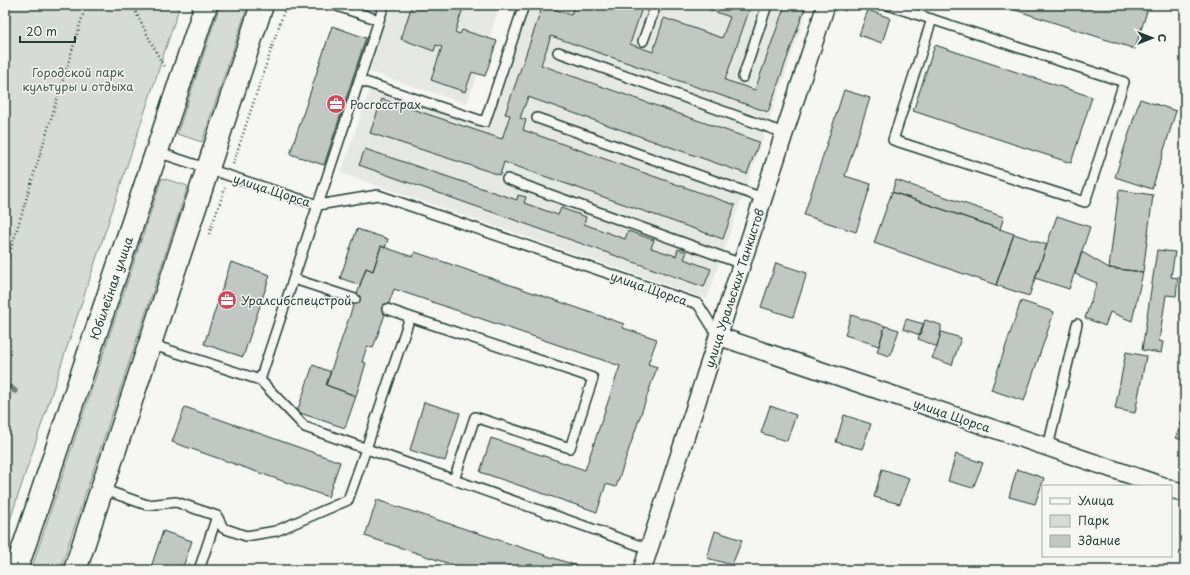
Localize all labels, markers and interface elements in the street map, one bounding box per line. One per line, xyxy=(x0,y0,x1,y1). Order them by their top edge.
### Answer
scale bar xyxy=(20,18,75,44)
north arrow xyxy=(1132,18,1172,58)
text: 20 m xyxy=(26,22,57,40)
text: С xyxy=(1154,34,1171,42)
park label: Городской парк культуры и отдыха xyxy=(22,63,134,95)
office icon: Росгосстрах xyxy=(325,93,347,115)
place label: Росгосстрах xyxy=(350,95,421,113)
street label: улица Щорса xyxy=(231,169,313,211)
street label: улица Уральских Танкистов xyxy=(700,206,768,370)
street label: Юбилейная улица xyxy=(85,234,137,342)
street label: улица Щорса xyxy=(608,266,690,310)
office icon: Уралсибспецстрой xyxy=(216,289,238,311)
place label: Уралсибспецстрой xyxy=(241,291,351,309)
street label: улица Щорса xyxy=(911,393,993,437)
legend xyxy=(1042,485,1172,557)
text: Улица xyxy=(1078,491,1114,509)
text: Парк xyxy=(1078,511,1110,529)
text: Здание xyxy=(1078,531,1120,549)

